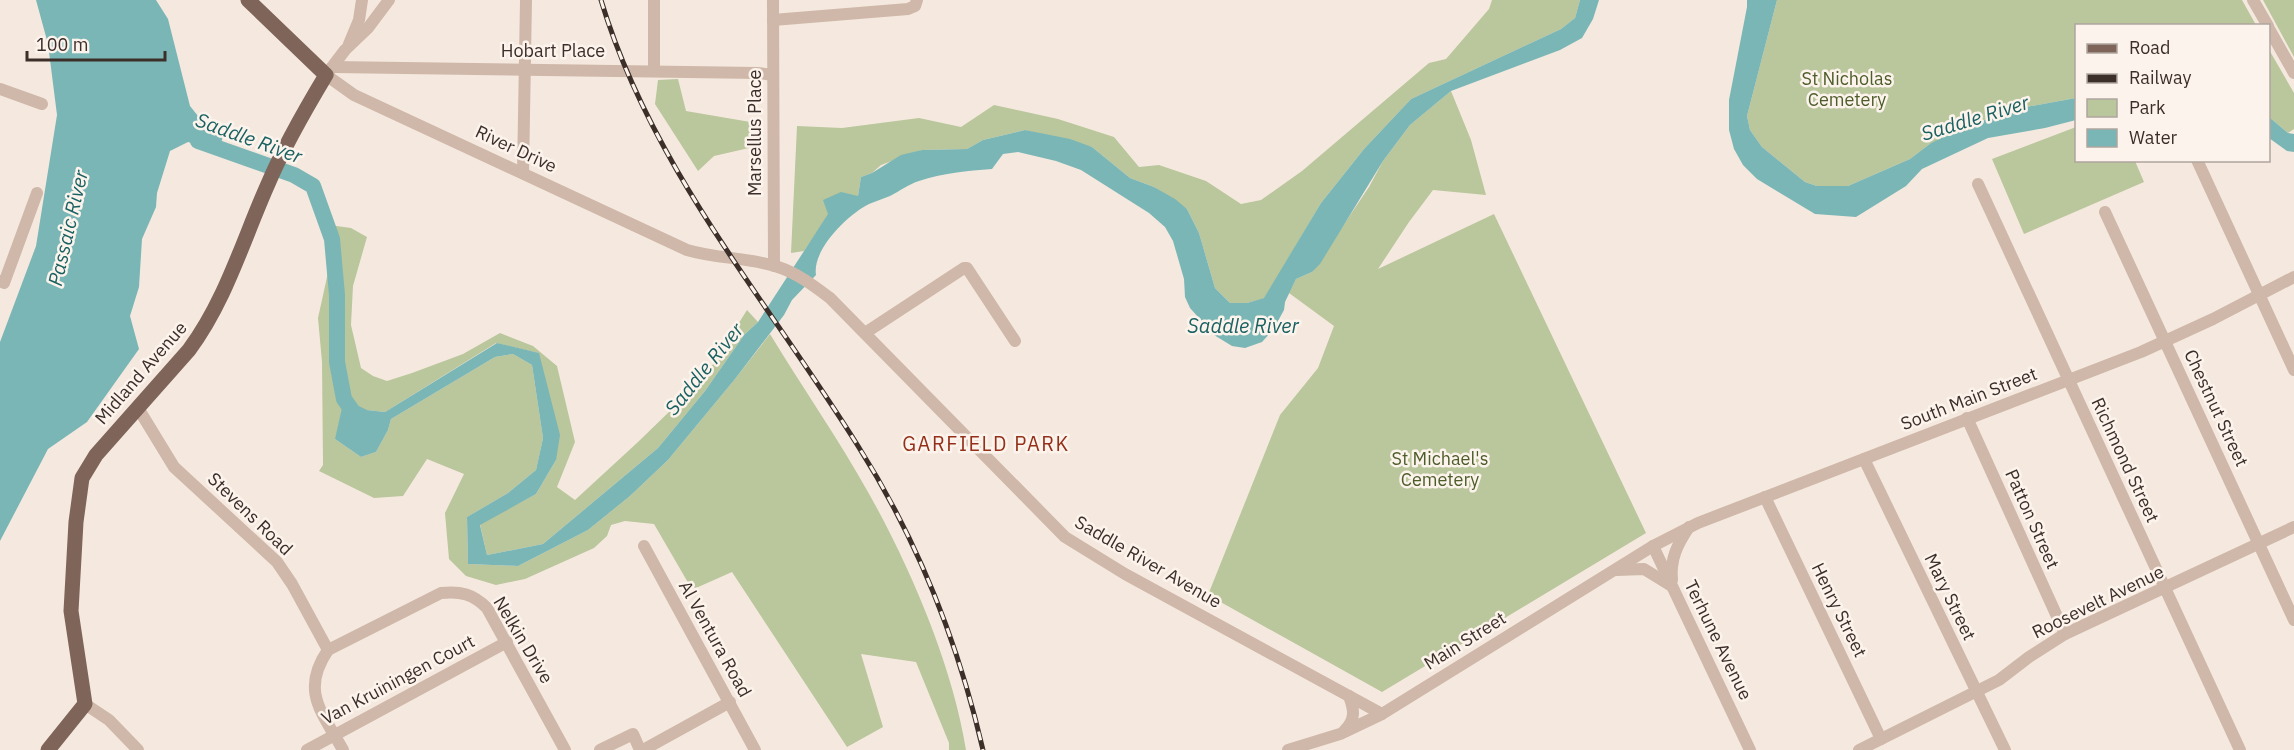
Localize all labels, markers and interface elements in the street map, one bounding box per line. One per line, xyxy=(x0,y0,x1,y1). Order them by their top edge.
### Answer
scale bar xyxy=(27,24,165,62)
legend xyxy=(2075,24,2270,162)
text: 100 m xyxy=(36,33,88,56)
text: Road xyxy=(2129,36,2170,59)
street label: Hobart Place xyxy=(501,39,605,62)
text: Railway xyxy=(2129,66,2191,89)
park label: St Nicholas Cemetery xyxy=(1802,67,1892,111)
street label: Marsellus Place xyxy=(743,70,766,196)
water label: Saddle River xyxy=(1918,88,2033,147)
text: Park xyxy=(2129,96,2166,119)
water label: Saddle River xyxy=(192,106,307,170)
street label: River Drive xyxy=(472,120,561,177)
text: Water xyxy=(2129,126,2178,149)
water label: Passaic River xyxy=(41,167,94,288)
water label: Saddle River xyxy=(1187,312,1299,339)
street label: Midland Avenue xyxy=(90,316,192,429)
water label: Saddle River xyxy=(658,316,750,420)
street label: Chestnut Street xyxy=(2179,346,2254,470)
street label: South Main Street xyxy=(1897,362,2040,435)
street label: Richmond Street xyxy=(2086,394,2164,526)
district label: GARFIELD PARK xyxy=(902,430,1070,457)
park label: St Michael's Cemetery xyxy=(1392,447,1488,491)
street label: Patton Street xyxy=(2000,465,2065,572)
street label: Stevens Road xyxy=(203,467,298,560)
street label: Saddle River Avenue xyxy=(1071,510,1226,613)
street label: Mary Street xyxy=(1920,550,1981,644)
street label: Henry Street xyxy=(1807,559,1872,661)
street label: Roosevelt Avenue xyxy=(2028,560,2168,643)
street label: Terhune Avenue xyxy=(1680,576,1757,704)
street label: Al Ventura Road xyxy=(674,577,757,701)
street label: Nelkin Drive xyxy=(488,592,559,688)
street label: Main Street xyxy=(1419,606,1510,675)
street label: Van Kruiningen Court xyxy=(317,629,478,730)

